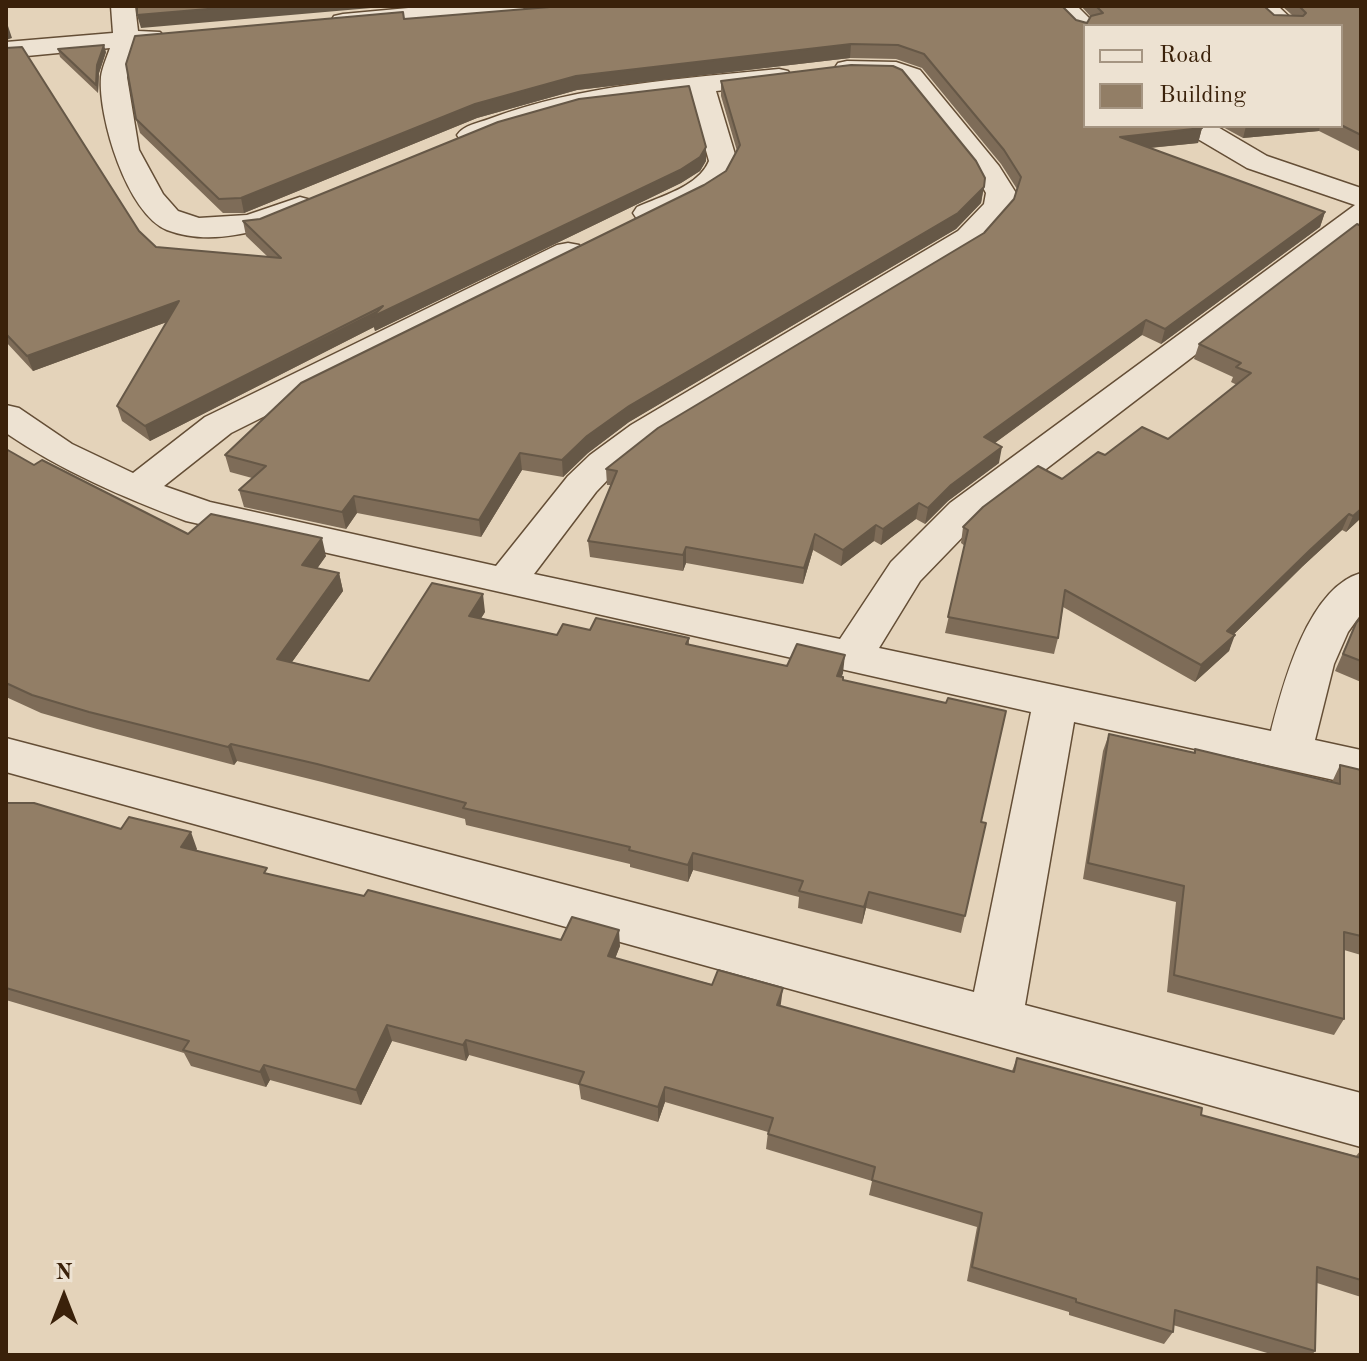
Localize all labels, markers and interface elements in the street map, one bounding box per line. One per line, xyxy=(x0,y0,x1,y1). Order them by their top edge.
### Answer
legend xyxy=(1083,24,1343,128)
text: Road xyxy=(1159,44,1212,68)
text: Building xyxy=(1159,84,1246,108)
north arrow xyxy=(24,1257,104,1337)
text: N xyxy=(56,1262,72,1284)

